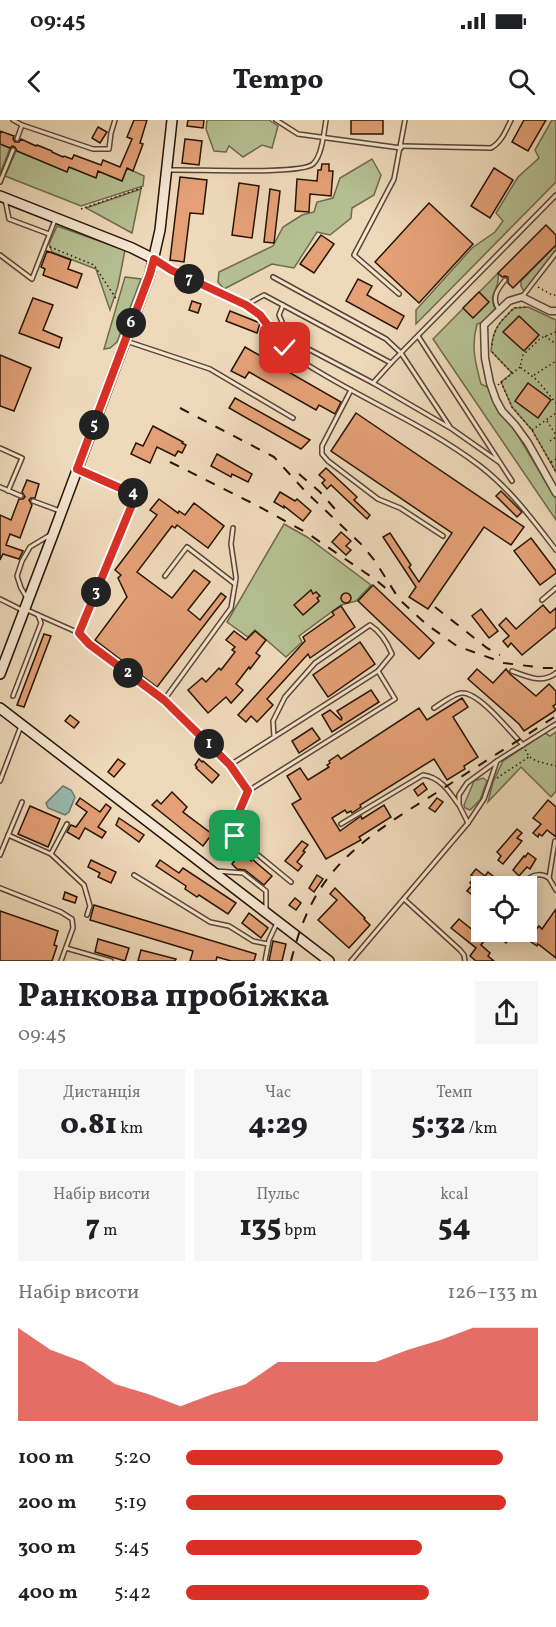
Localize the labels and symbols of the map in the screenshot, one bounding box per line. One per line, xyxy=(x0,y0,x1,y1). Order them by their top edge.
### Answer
pin: 7 xyxy=(174,264,204,294)
pin: 6 xyxy=(116,308,146,338)
pin xyxy=(259,322,310,373)
pin: 5 xyxy=(79,410,109,440)
pin: 4 xyxy=(118,478,148,508)
pin: 3 xyxy=(81,577,111,607)
pin: 2 xyxy=(113,658,143,688)
pin: 1 xyxy=(194,729,224,759)
pin xyxy=(209,810,260,861)

